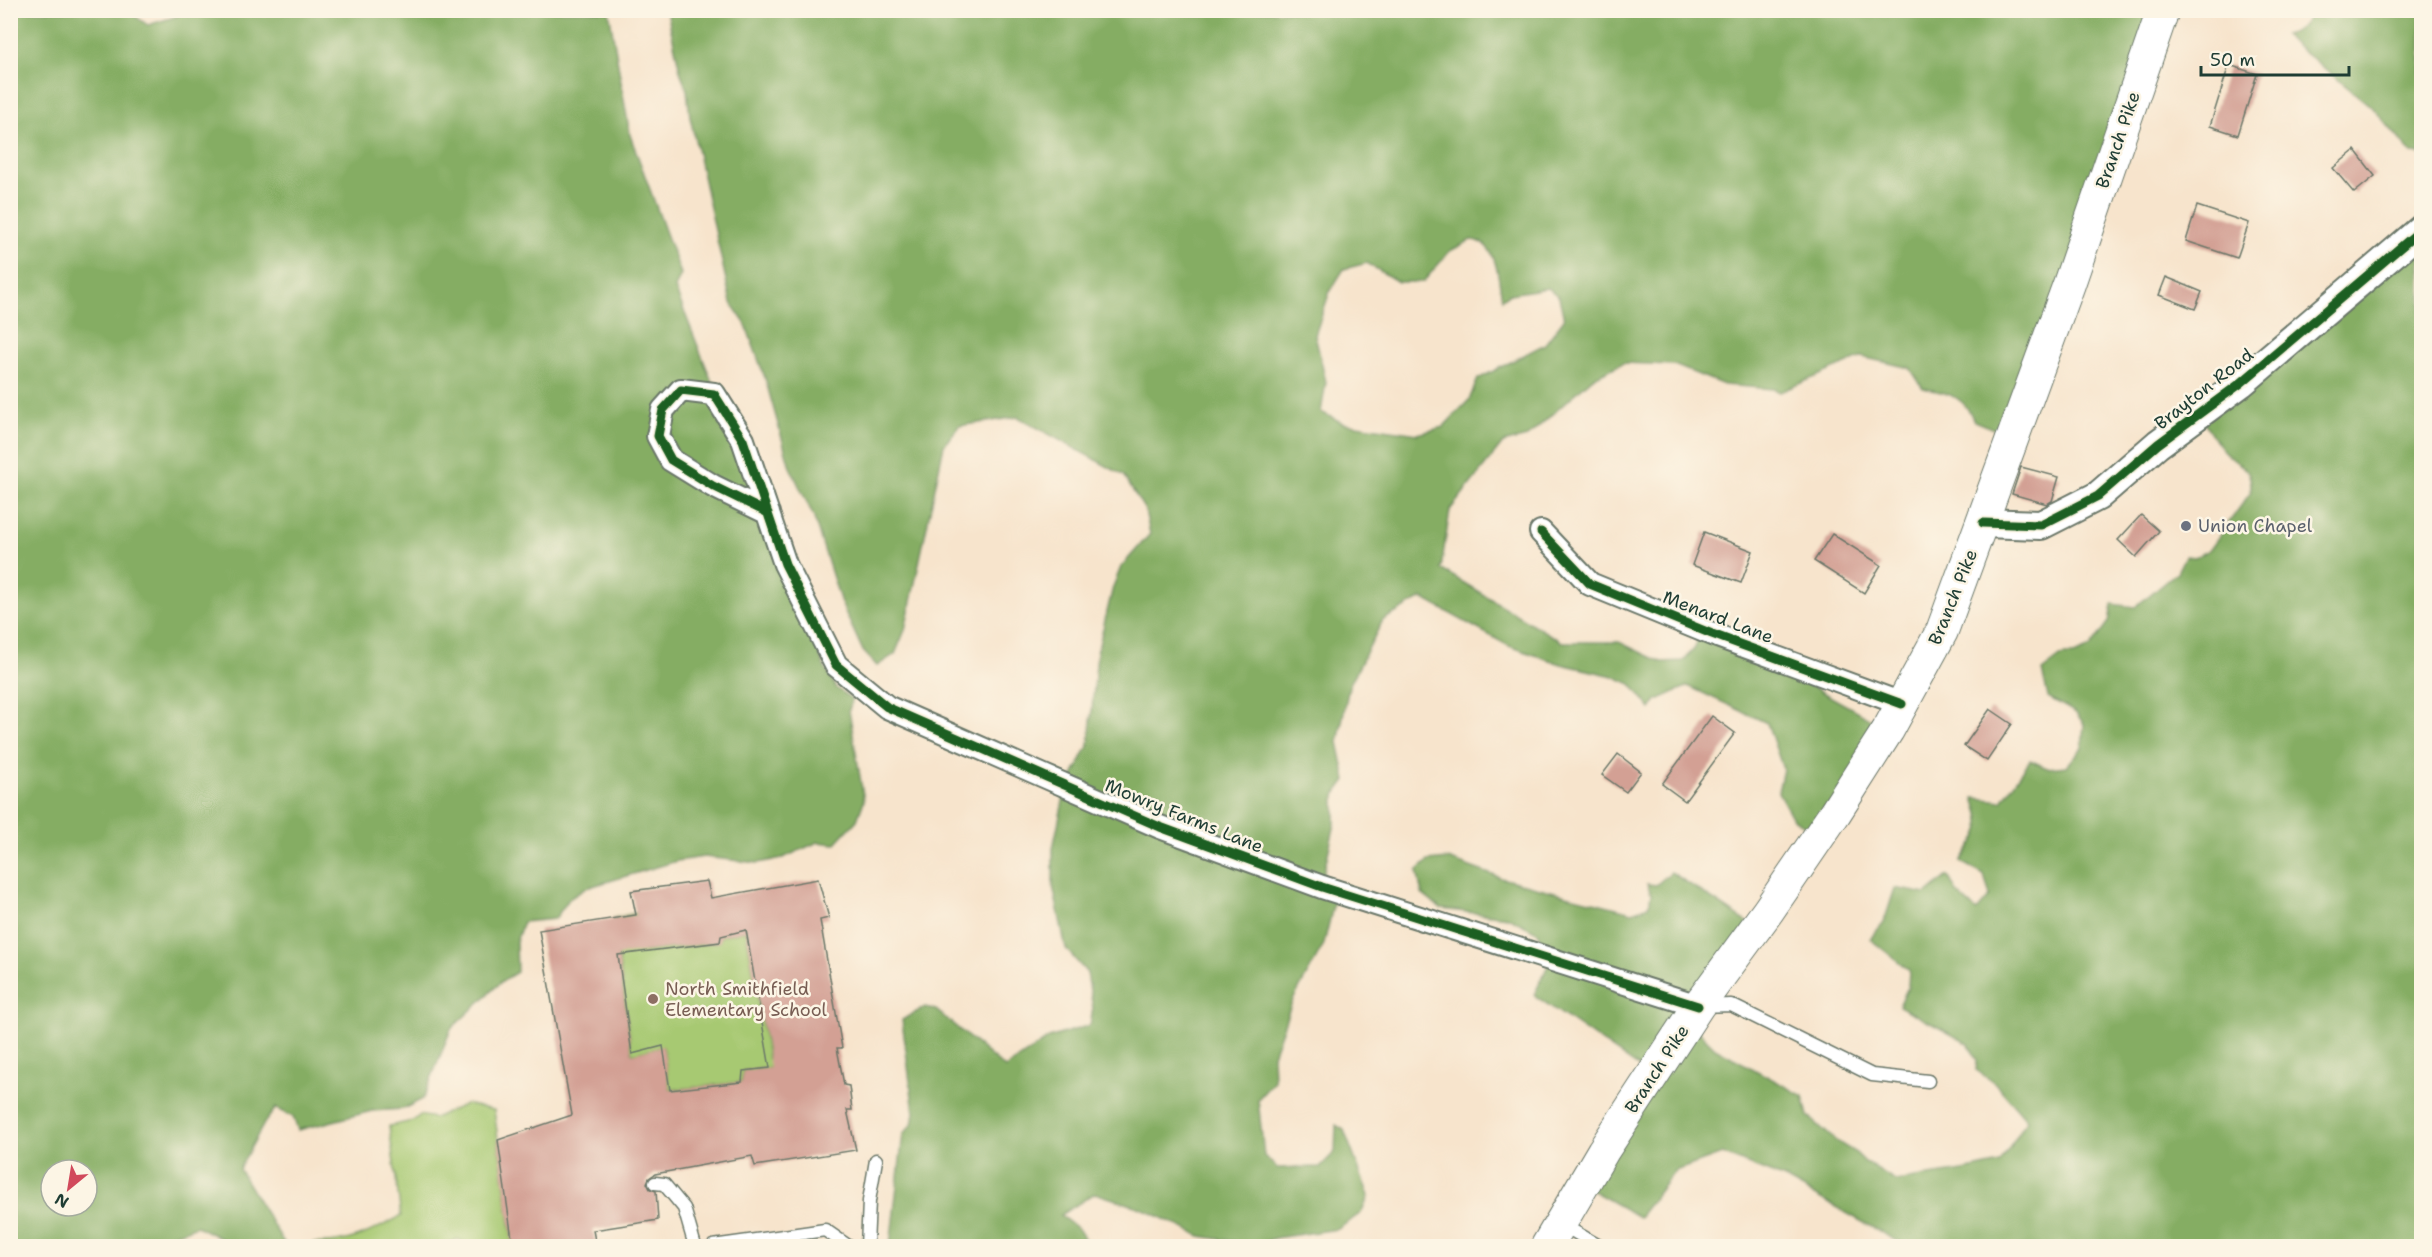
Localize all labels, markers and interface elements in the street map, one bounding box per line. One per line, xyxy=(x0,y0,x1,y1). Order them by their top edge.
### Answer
scale bar xyxy=(2201,39,2350,77)
text: 50 m xyxy=(2210,48,2255,72)
street label: Branch Pike xyxy=(2090,88,2146,192)
street label: Brayton Road xyxy=(2150,343,2258,435)
place label: Union Chapel xyxy=(2198,514,2313,538)
marker: Union Chapel xyxy=(2179,519,2193,533)
street label: Branch Pike xyxy=(1923,546,1983,648)
street label: Menard Lane xyxy=(1659,585,1777,649)
street label: Mowry Farms Lane xyxy=(1101,773,1267,859)
place label: North Smithfield Elementary School xyxy=(665,977,828,1022)
marker: North Smithfield Elementary School xyxy=(646,992,660,1006)
street label: Branch Pike xyxy=(1619,1020,1695,1118)
north arrow xyxy=(39,1158,99,1218)
text: N xyxy=(51,1188,72,1213)

